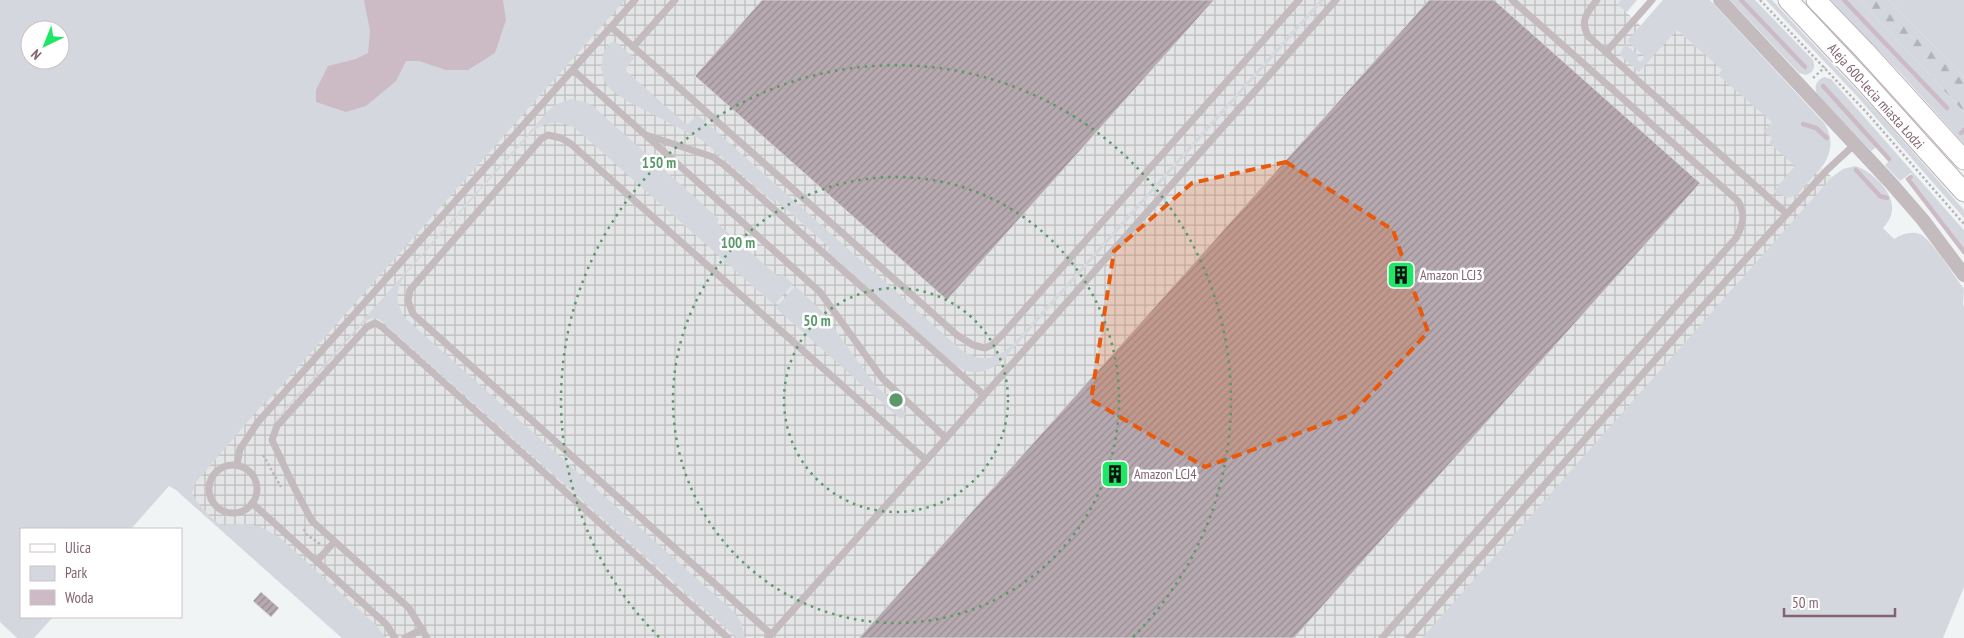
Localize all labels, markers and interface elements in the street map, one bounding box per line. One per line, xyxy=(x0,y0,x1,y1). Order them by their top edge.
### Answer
north arrow xyxy=(20,20,70,70)
street label: Aleja 600-lecia miasta Łodzi xyxy=(1824,39,1928,153)
text: N xyxy=(27,45,45,64)
text: 150 m xyxy=(642,153,676,172)
text: 100 m xyxy=(721,233,755,252)
building icon: Amazon LCJ3 xyxy=(1386,260,1416,290)
place label: Amazon LCJ3 xyxy=(1420,266,1482,284)
text: 50 m xyxy=(803,311,831,330)
centre of rings xyxy=(887,391,905,409)
building icon: Amazon LCJ4 xyxy=(1100,459,1130,489)
place label: Amazon LCJ4 xyxy=(1134,465,1197,483)
legend xyxy=(20,528,182,618)
text: Ulica xyxy=(65,538,91,557)
text: Park xyxy=(65,563,87,582)
scale bar xyxy=(1784,586,1895,618)
text: Woda xyxy=(65,588,94,607)
text: 50 m xyxy=(1792,593,1818,612)

